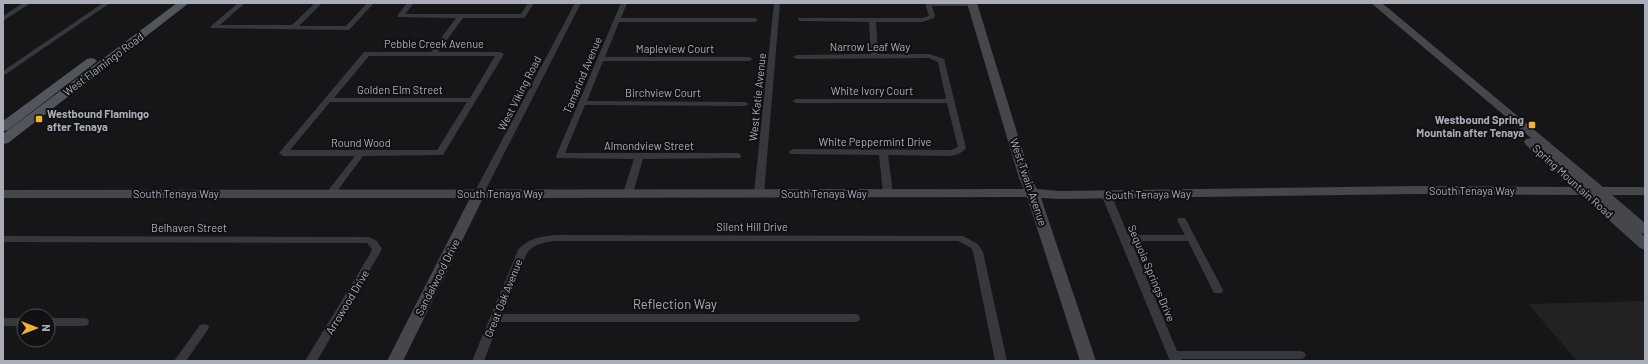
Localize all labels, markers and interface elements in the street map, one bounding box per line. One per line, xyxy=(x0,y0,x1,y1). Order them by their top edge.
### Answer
street label: West Flamingo Road xyxy=(60,30,146,98)
street label: Tamarind Avenue xyxy=(560,34,604,115)
street label: Pebble Creek Avenue xyxy=(384,37,484,50)
street label: Narrow Leaf Way xyxy=(830,40,910,53)
street label: Mapleview Court xyxy=(636,42,714,55)
street label: West Katie Avenue xyxy=(746,52,768,142)
street label: West Viking Road xyxy=(495,53,543,133)
street label: Golden Elm Street xyxy=(357,83,443,96)
street label: White Ivory Court xyxy=(831,84,913,97)
street label: Birchview Court xyxy=(625,86,701,99)
place label: Westbound Flamingo after Tenaya xyxy=(47,107,149,133)
place label: Westbound Spring Mountain after Tenaya xyxy=(1416,113,1524,139)
marker: Westbound Flamingo after Tenaya xyxy=(34,114,44,124)
marker: Westbound Spring Mountain after Tenaya xyxy=(1527,120,1537,130)
street label: White Peppermint Drive xyxy=(819,135,932,148)
street label: Round Wood xyxy=(331,136,391,149)
street label: West Twain Avenue xyxy=(1008,137,1050,228)
street label: Almondview Street xyxy=(604,139,694,152)
street label: Spring Mountain Road xyxy=(1530,141,1616,221)
street label: South Tenaya Way xyxy=(1429,184,1515,197)
street label: South Tenaya Way xyxy=(133,187,219,200)
street label: South Tenaya Way xyxy=(457,187,543,200)
street label: South Tenaya Way xyxy=(781,187,867,200)
street label: South Tenaya Way xyxy=(1105,187,1191,201)
street label: Silent Hill Drive xyxy=(716,220,788,233)
street label: Belhaven Street xyxy=(151,221,227,234)
street label: Sequoia Springs Drive xyxy=(1126,223,1178,323)
street label: Sandalwood Drive xyxy=(412,236,462,318)
street label: Great Oak Avenue xyxy=(481,257,525,339)
street label: Arrowood Drive xyxy=(323,267,371,337)
street label: Reflection Way xyxy=(633,296,717,312)
north arrow xyxy=(16,308,56,348)
text: N xyxy=(40,324,53,332)

